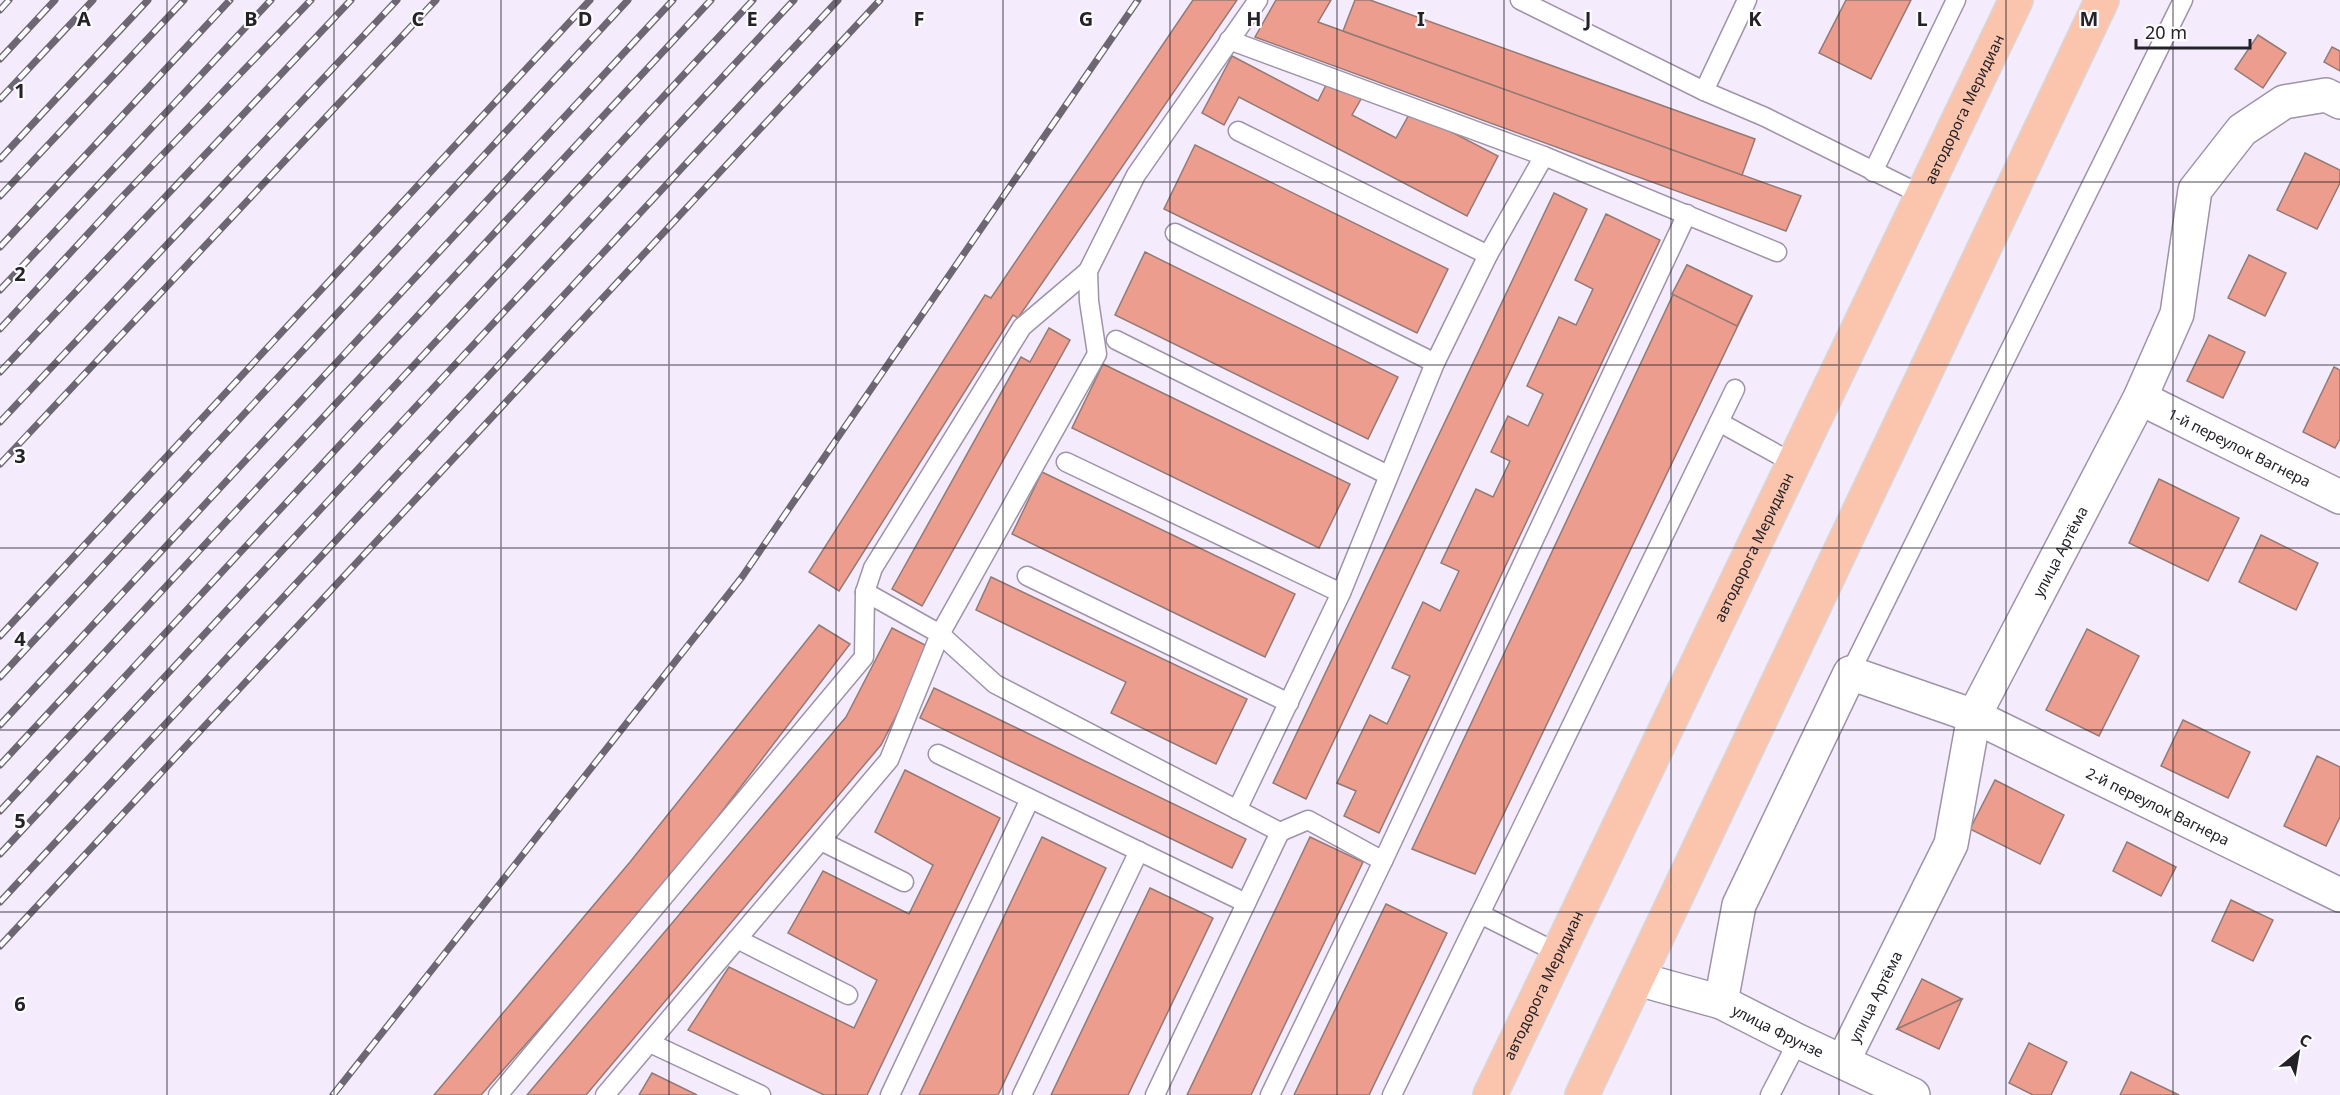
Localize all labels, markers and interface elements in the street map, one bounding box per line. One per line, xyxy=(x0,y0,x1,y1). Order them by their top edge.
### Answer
text: A xyxy=(77,5,91,32)
text: B xyxy=(244,5,258,32)
text: C xyxy=(412,5,425,32)
text: D xyxy=(578,5,592,32)
text: E xyxy=(746,5,758,32)
text: F xyxy=(914,5,924,32)
text: G xyxy=(1079,5,1093,32)
text: H xyxy=(1246,5,1262,32)
text: I xyxy=(1417,5,1425,32)
text: J xyxy=(1583,5,1591,32)
text: K xyxy=(1748,5,1762,32)
text: L xyxy=(1916,5,1928,32)
text: M xyxy=(2080,5,2098,32)
scale bar xyxy=(2136,12,2250,50)
text: 20 m xyxy=(2145,20,2187,44)
street label: автодорога Меридиан xyxy=(1919,31,2008,187)
text: 1 xyxy=(14,77,26,104)
text: 2 xyxy=(14,260,26,287)
street label: 1-й переулок Вагнера xyxy=(2165,403,2314,491)
text: 3 xyxy=(14,442,26,469)
street label: автодорога Меридиан xyxy=(1709,469,1798,625)
street label: улица Артёма xyxy=(2028,503,2092,600)
text: 4 xyxy=(14,625,26,652)
street label: 2-й переулок Вагнера xyxy=(2083,763,2233,850)
text: 5 xyxy=(14,807,26,834)
street label: автодорога Меридиан xyxy=(1498,907,1587,1063)
street label: улица Артёма xyxy=(1844,947,1906,1046)
text: 6 xyxy=(14,990,26,1017)
street label: улица Фрунзе xyxy=(1729,999,1827,1062)
north arrow xyxy=(2268,1023,2328,1083)
text: С xyxy=(2296,1028,2315,1052)

